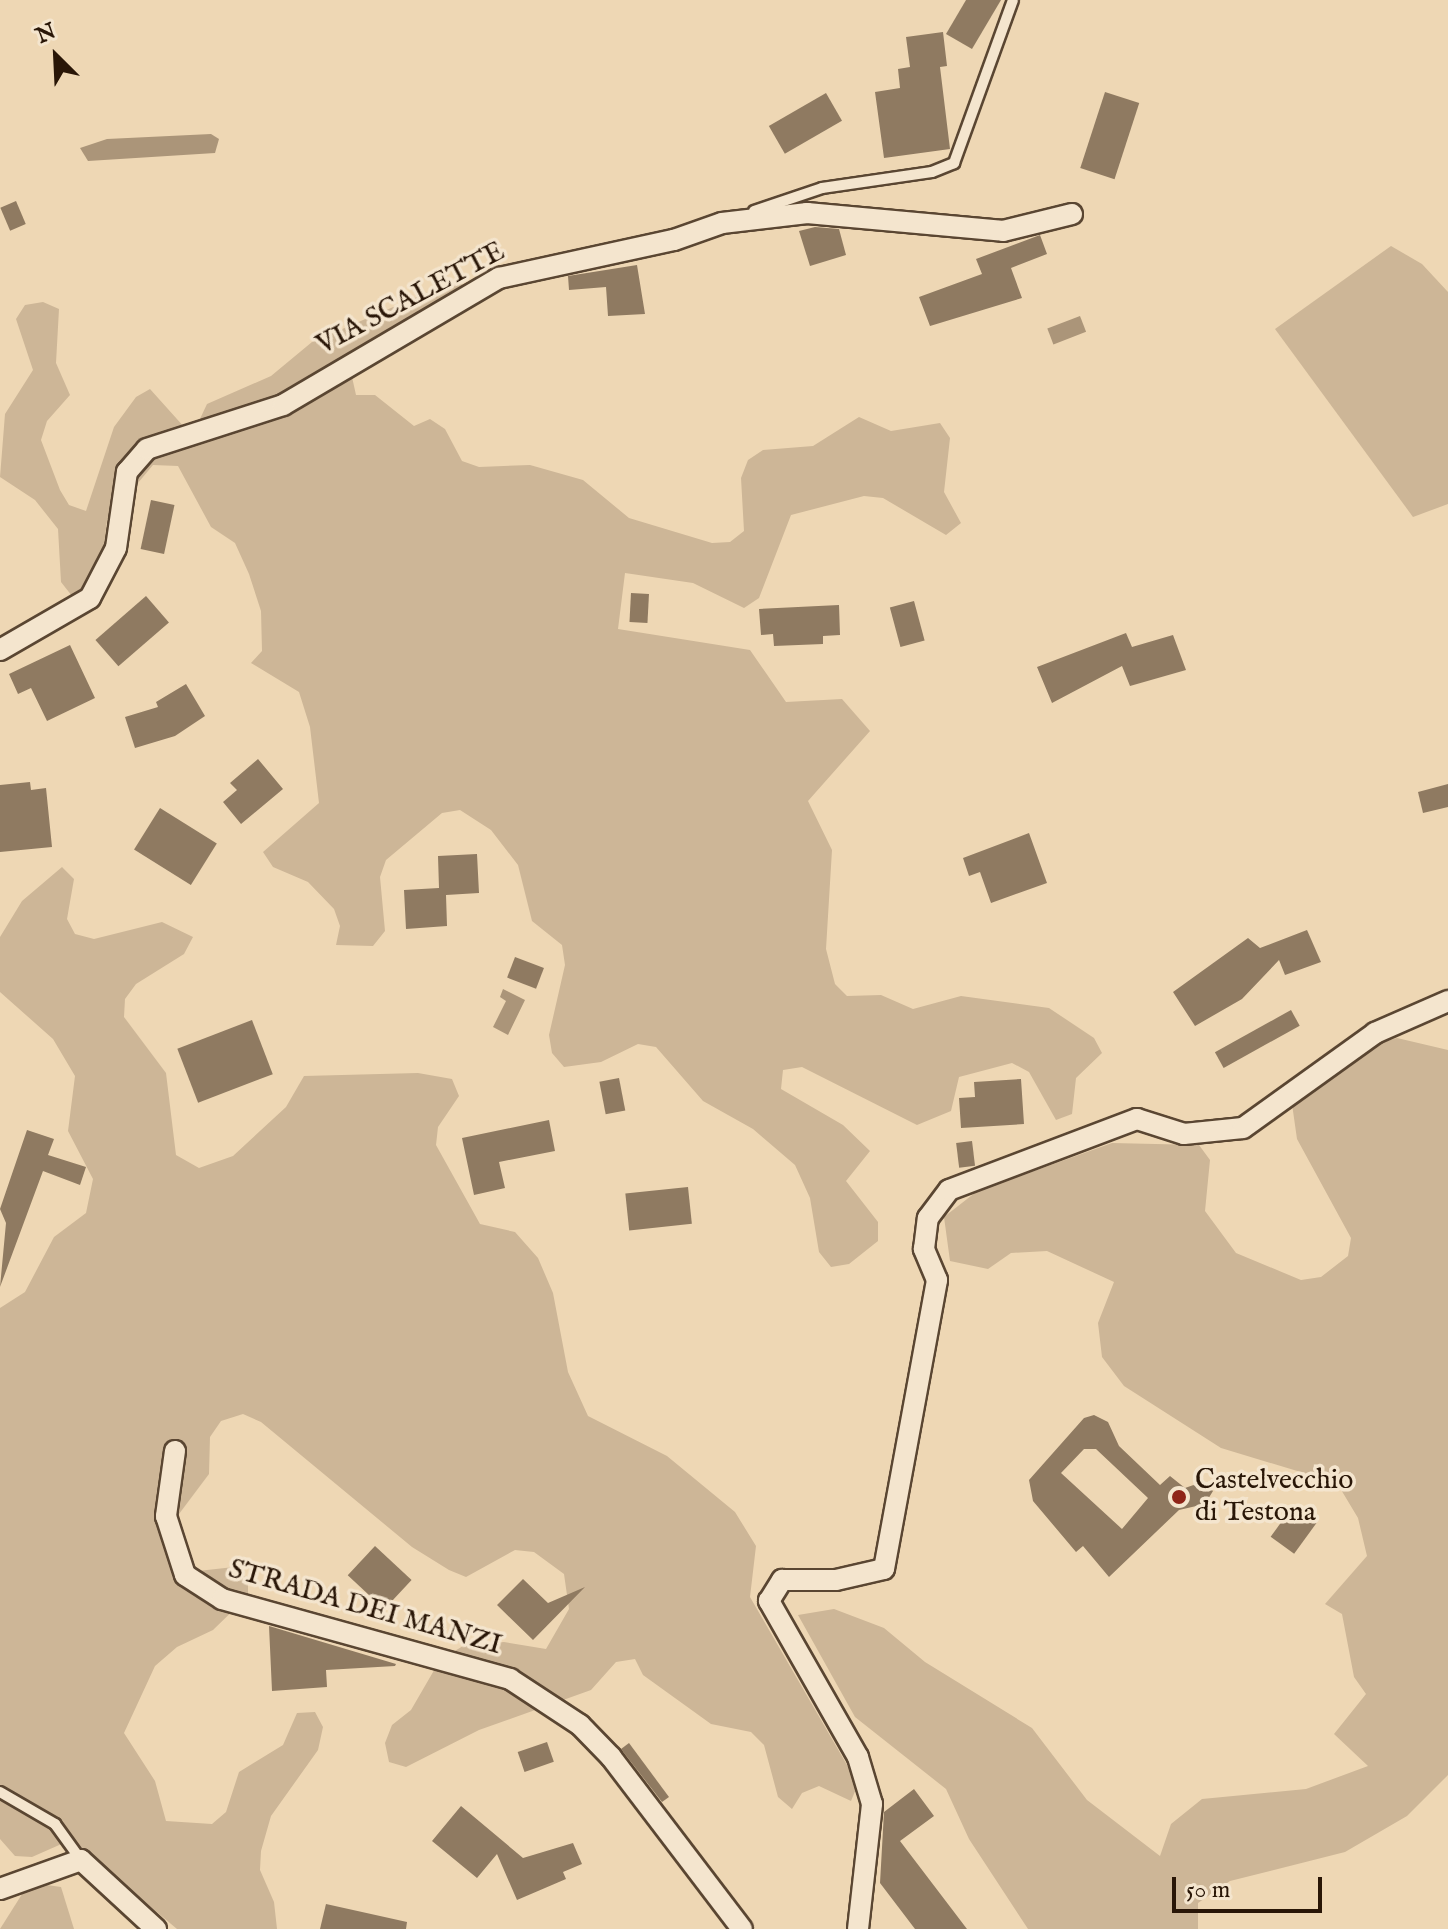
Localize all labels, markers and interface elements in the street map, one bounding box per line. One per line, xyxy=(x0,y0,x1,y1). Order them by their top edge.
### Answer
north arrow xyxy=(16,16,96,96)
text: N xyxy=(32,17,61,51)
street label: VIA SCALETTE xyxy=(311,235,511,363)
place label: Castelvecchio di Testona xyxy=(1195,1464,1353,1530)
marker: Castelvecchio di Testona xyxy=(1170,1488,1188,1506)
street label: STRADA DEI MANZI xyxy=(225,1553,505,1663)
scale bar xyxy=(1176,1861,1326,1911)
text: 50 m xyxy=(1186,1875,1230,1906)

